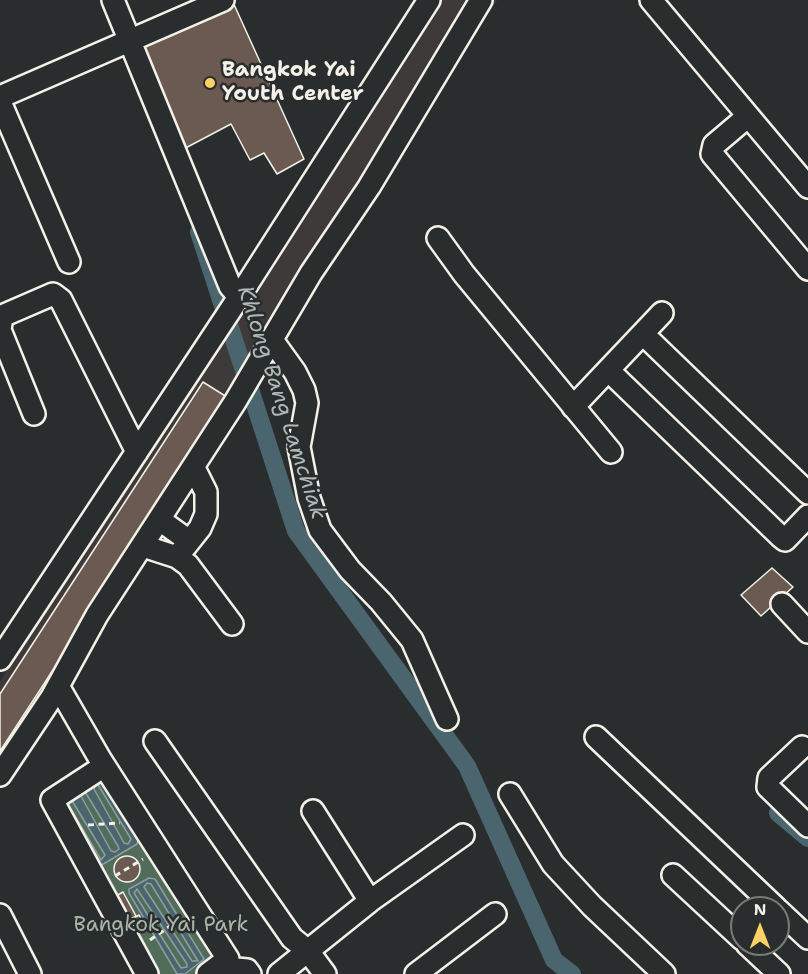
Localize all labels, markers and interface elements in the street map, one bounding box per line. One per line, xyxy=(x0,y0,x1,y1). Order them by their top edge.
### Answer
place label: Bangkok Yai Youth Center xyxy=(222,58,364,108)
marker: Bangkok Yai Youth Center xyxy=(203,76,217,90)
water label: Khlong Bang Lamchiak xyxy=(231,283,331,523)
north arrow xyxy=(730,896,790,956)
text: N xyxy=(754,899,766,920)
park label: Bangkok Yai Park xyxy=(73,913,249,939)

